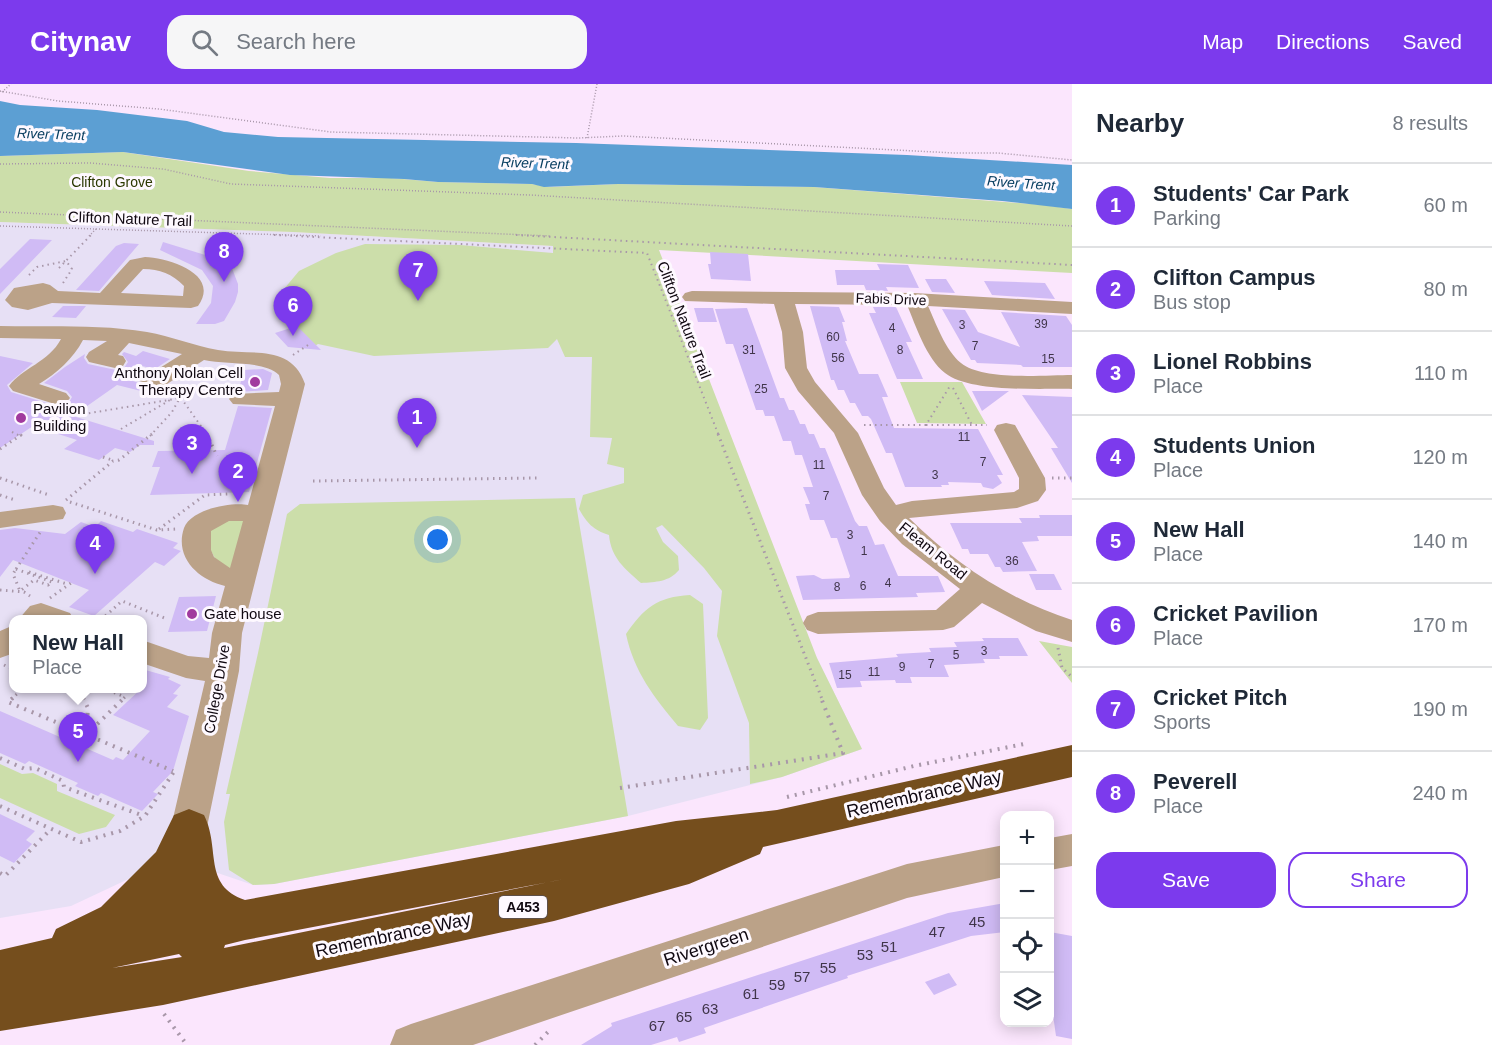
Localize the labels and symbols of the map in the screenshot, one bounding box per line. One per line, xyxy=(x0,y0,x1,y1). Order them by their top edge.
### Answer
water label: River Trent xyxy=(17,125,86,143)
water label: River Trent xyxy=(501,154,570,172)
water label: River Trent xyxy=(986,173,1057,193)
park label: Clifton Grove xyxy=(71,174,153,190)
street label: Clifton Nature Trail xyxy=(68,208,192,229)
pin: 8 xyxy=(204,232,244,282)
pin: 7 xyxy=(398,252,438,301)
street label: Clifton Nature Trail xyxy=(654,259,715,381)
pin: 6 xyxy=(274,286,312,336)
street label: Fabis Drive xyxy=(855,290,927,308)
house number: 39 xyxy=(1034,317,1048,331)
house number: 3 xyxy=(959,318,966,332)
house number: 4 xyxy=(889,321,896,335)
house number: 60 xyxy=(826,330,840,344)
house number: 7 xyxy=(972,339,979,353)
house number: 31 xyxy=(742,343,756,357)
house number: 8 xyxy=(897,343,904,357)
house number: 56 xyxy=(831,351,845,365)
house number: 15 xyxy=(1041,352,1055,366)
place label: Anthony Nolan Cell Therapy Centre xyxy=(115,364,243,398)
marker: Anthony Nolan Cell Therapy Centre xyxy=(248,375,262,389)
house number: 25 xyxy=(754,382,768,396)
pin: 1 xyxy=(398,398,436,448)
place label: Pavilion Building xyxy=(33,400,86,434)
marker: Pavilion Building xyxy=(14,411,28,425)
pin: 3 xyxy=(172,424,212,474)
house number: 11 xyxy=(958,430,971,444)
pin: 2 xyxy=(218,452,258,502)
house number: 7 xyxy=(980,455,987,469)
house number: 11 xyxy=(813,458,826,472)
house number: 3 xyxy=(932,468,939,482)
house number: 7 xyxy=(823,489,830,503)
street label: Fleam Road xyxy=(896,518,970,583)
pin: 4 xyxy=(76,524,115,574)
your location xyxy=(423,525,452,554)
house number: 3 xyxy=(847,528,854,542)
house number: 1 xyxy=(861,544,868,558)
house number: 36 xyxy=(1005,554,1019,568)
house number: 4 xyxy=(885,576,892,590)
house number: 6 xyxy=(860,579,867,593)
house number: 8 xyxy=(834,580,841,594)
place label: Gate house xyxy=(204,605,282,622)
marker: Gate house xyxy=(185,607,199,621)
street label: College Drive xyxy=(200,643,233,735)
house number: 3 xyxy=(981,644,988,658)
house number: 5 xyxy=(953,648,960,662)
house number: 7 xyxy=(928,657,935,671)
house number: 9 xyxy=(899,660,906,674)
house number: 11 xyxy=(868,665,881,679)
house number: 15 xyxy=(838,668,852,682)
pin: 5 xyxy=(58,712,98,762)
street label: Remembrance Way xyxy=(845,766,1003,822)
road number: A453 xyxy=(499,896,547,918)
street label: Remembrance Way xyxy=(313,909,473,961)
house number: 45 xyxy=(969,913,985,930)
house number: 47 xyxy=(929,923,945,940)
street label: Rivergreen xyxy=(661,924,751,970)
house number: 51 xyxy=(881,938,897,955)
house number: 53 xyxy=(857,946,873,963)
house number: 55 xyxy=(820,959,836,976)
house number: 57 xyxy=(794,968,810,985)
house number: 59 xyxy=(769,976,785,993)
house number: 61 xyxy=(743,985,759,1002)
house number: 63 xyxy=(702,1000,718,1017)
house number: 65 xyxy=(676,1008,692,1025)
house number: 67 xyxy=(649,1017,665,1034)

